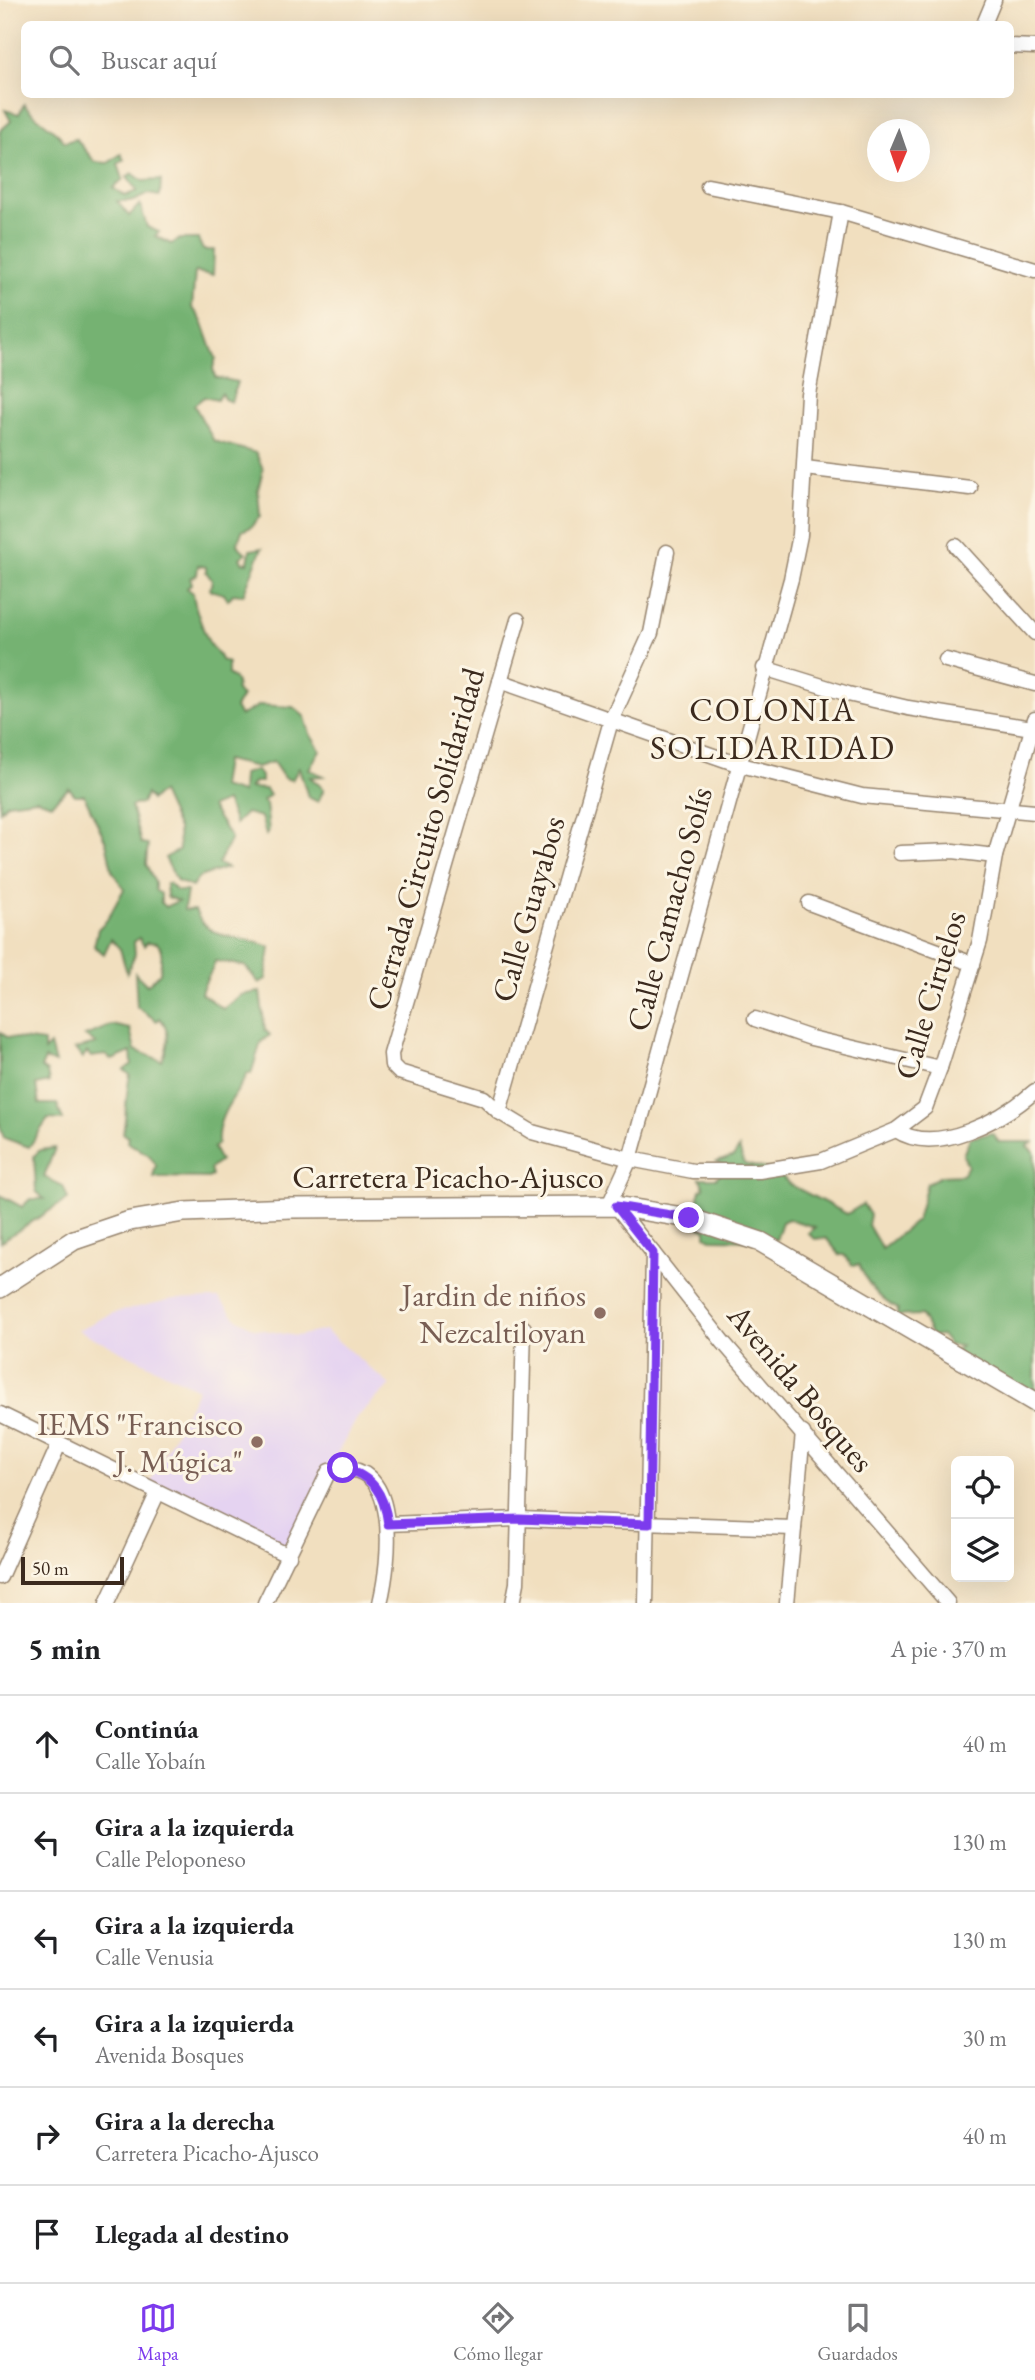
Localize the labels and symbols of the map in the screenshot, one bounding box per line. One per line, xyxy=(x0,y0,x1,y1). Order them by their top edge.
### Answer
north arrow xyxy=(867,119,930,182)
street label: Cerrada Circuito Solidaridad xyxy=(356,662,494,1015)
district label: COLONIA SOLIDARIDAD xyxy=(650,688,896,769)
street label: Calle Camacho Solís xyxy=(616,782,722,1036)
street label: Calle Guayabos xyxy=(481,811,575,1007)
street label: Calle Ciruelos xyxy=(884,906,976,1084)
street label: Carretera Picacho-Ajusco xyxy=(292,1156,604,1198)
route end xyxy=(673,1202,704,1233)
place label: Jardin de niños Nezcaltiloyan xyxy=(398,1274,586,1353)
street label: Avenida Bosques xyxy=(718,1294,884,1481)
marker: Jardin de niños Nezcaltiloyan xyxy=(592,1305,608,1321)
place label: IEMS "Francisco J. Múgica" xyxy=(37,1403,243,1482)
marker: IEMS "Francisco J. Múgica" xyxy=(249,1434,265,1450)
route start xyxy=(327,1452,358,1483)
scale bar xyxy=(21,1554,124,1586)

